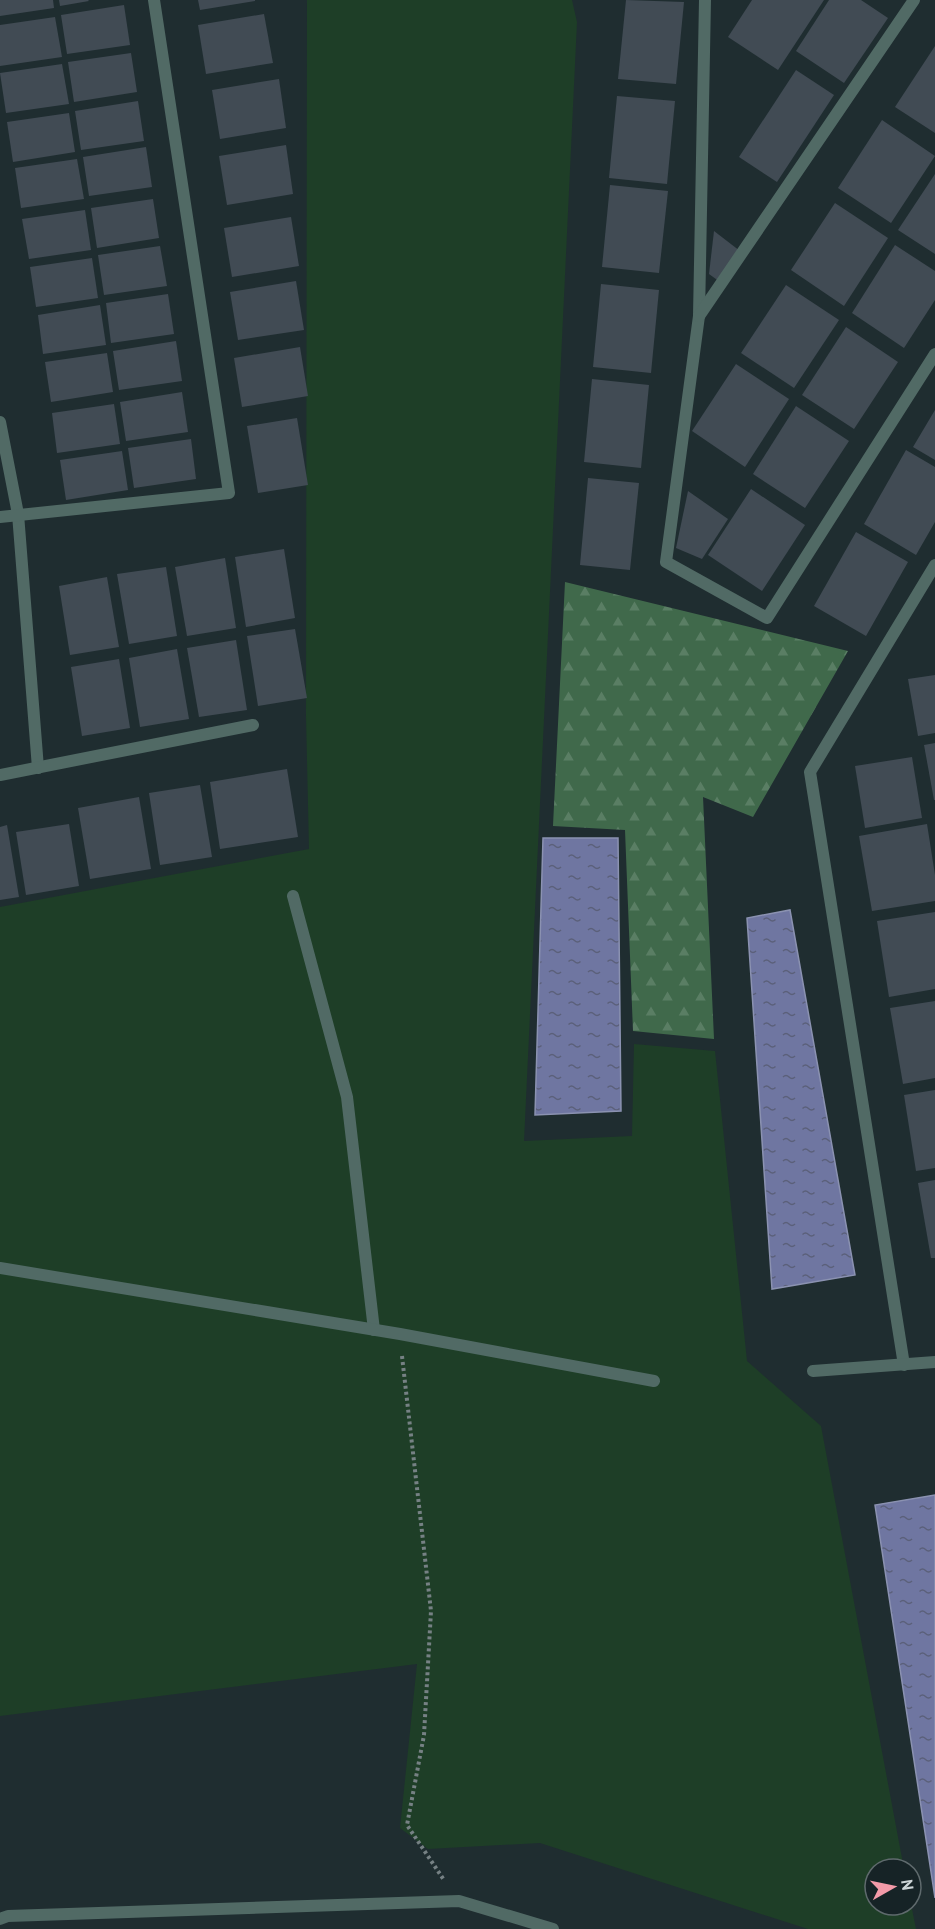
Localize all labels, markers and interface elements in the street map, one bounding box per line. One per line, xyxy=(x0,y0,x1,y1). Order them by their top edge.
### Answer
north arrow xyxy=(863,1857,923,1917)
text: N xyxy=(897,1878,919,1891)

